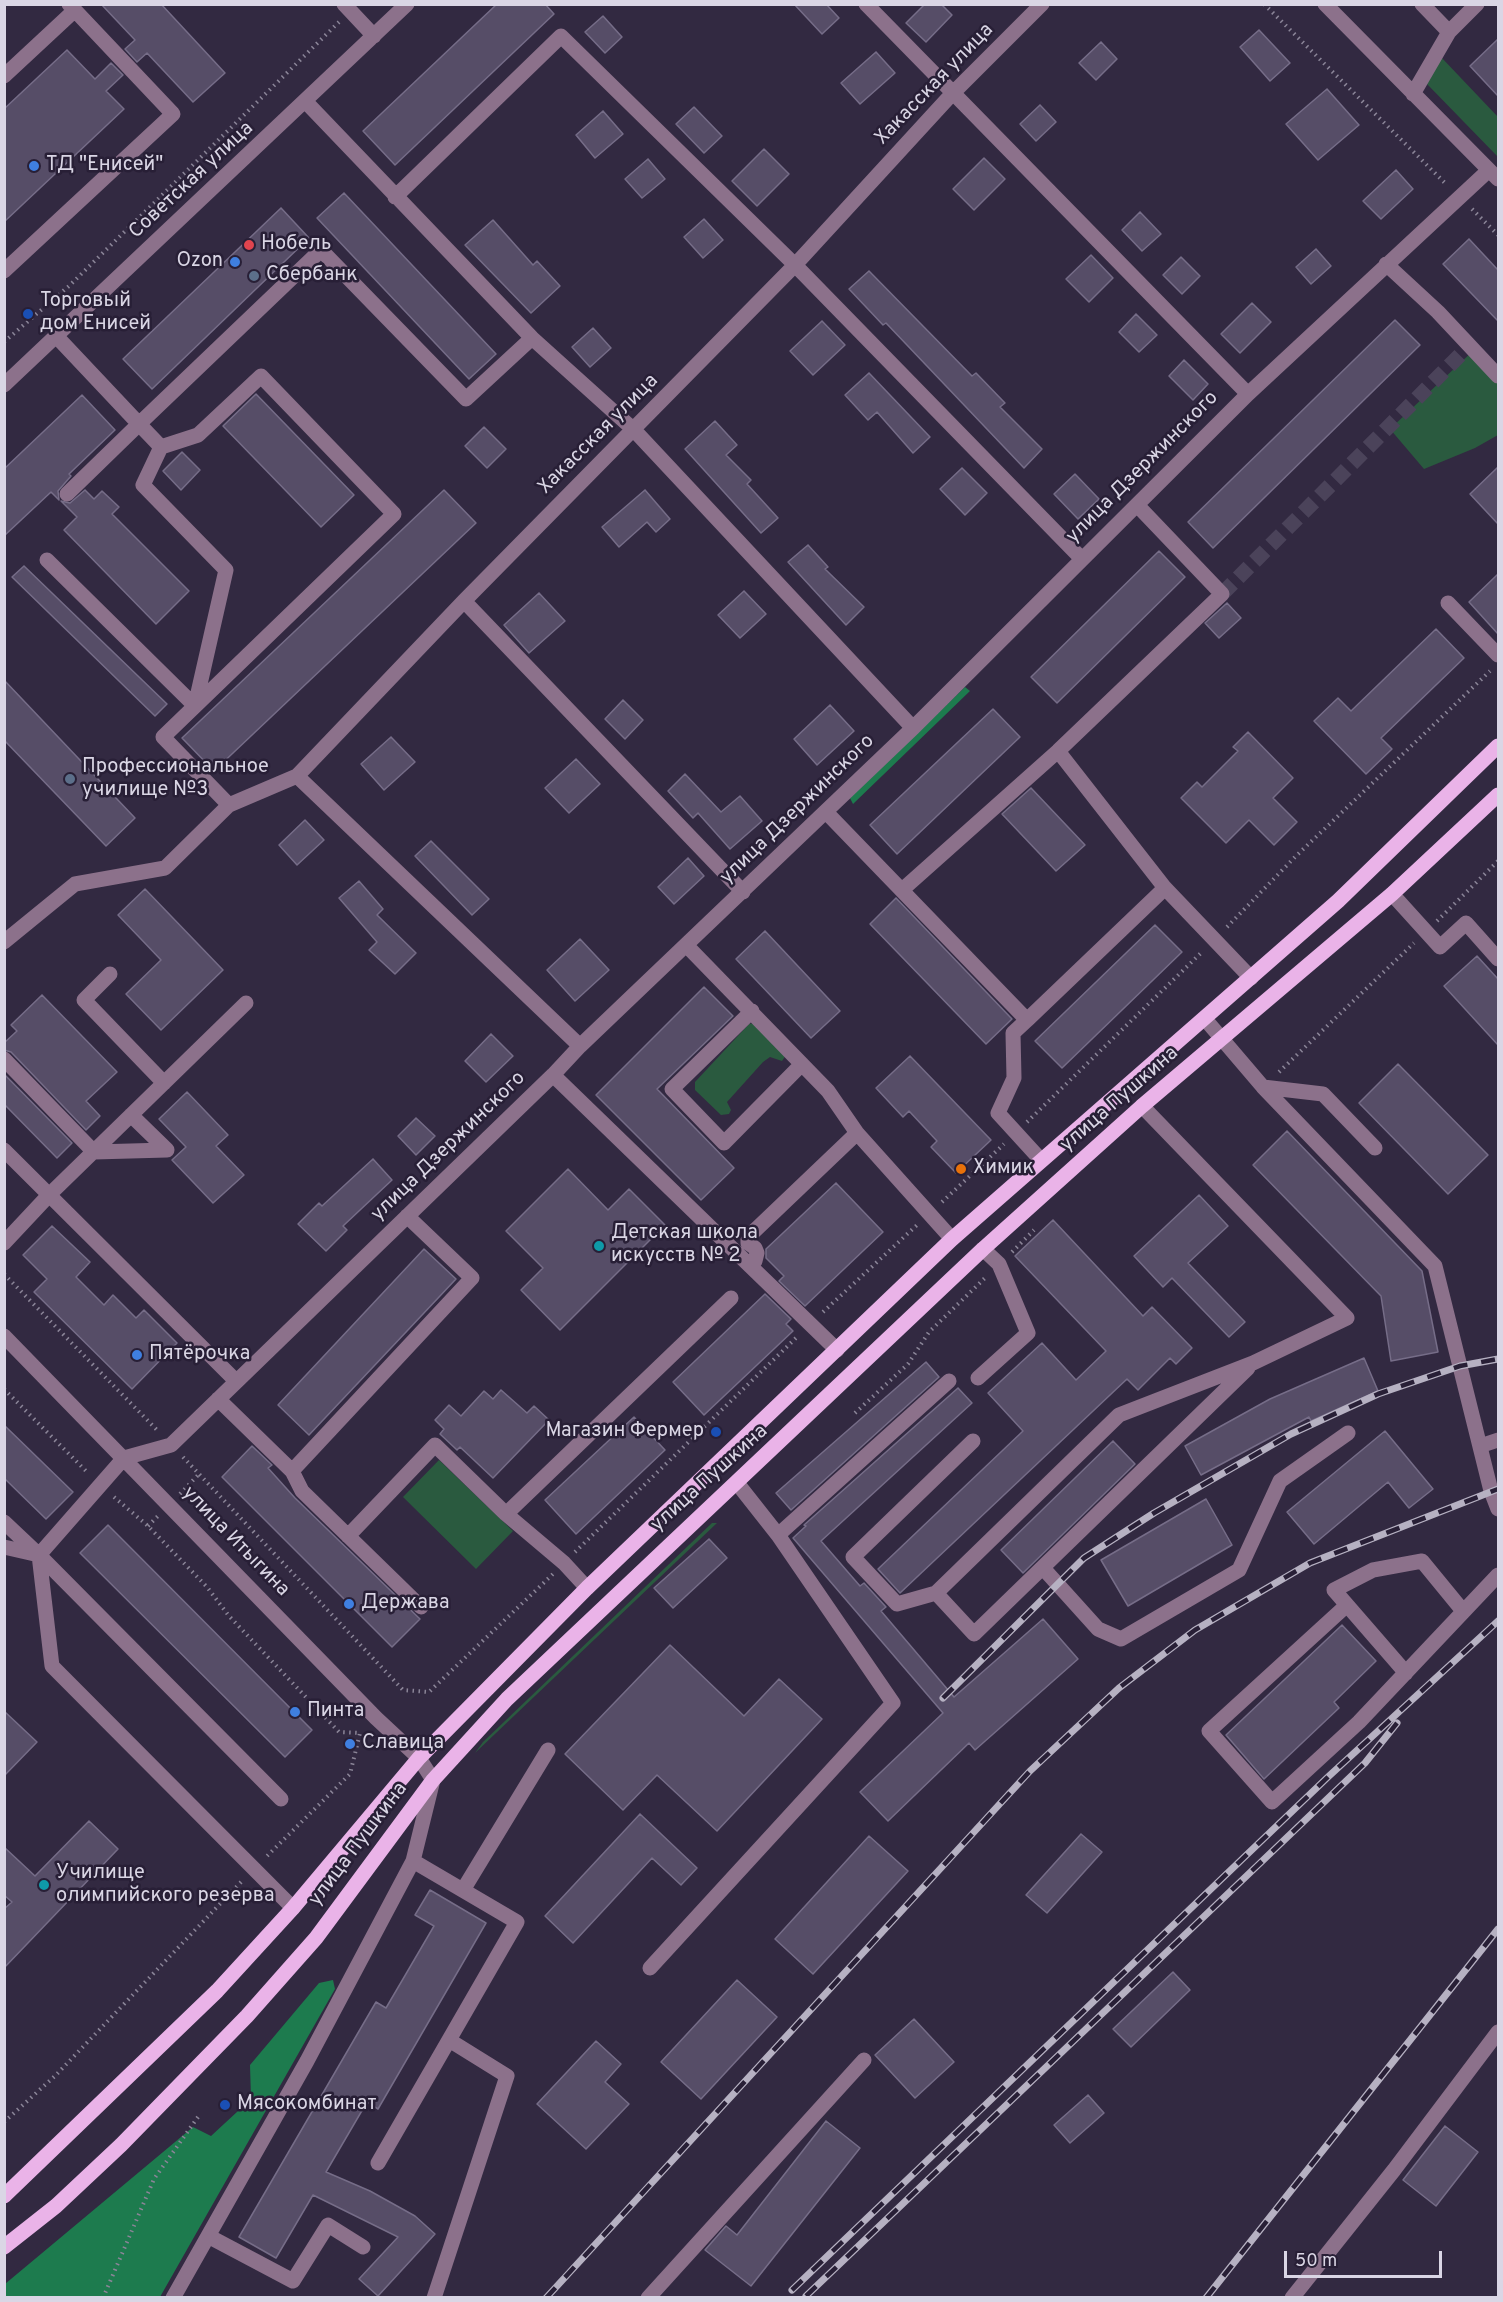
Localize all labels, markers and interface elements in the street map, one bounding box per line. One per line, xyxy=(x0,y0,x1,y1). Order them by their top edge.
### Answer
street label: Хакасская улица xyxy=(871,19,999,151)
street label: Советская улица xyxy=(125,117,259,245)
place label: ТД "Енисей" xyxy=(46,154,163,178)
marker: ТД "Енисей" xyxy=(27,159,41,173)
place label: Нобель xyxy=(261,233,331,257)
marker: Нобель xyxy=(242,238,256,252)
place label: Ozon xyxy=(177,250,223,274)
marker: Ozon xyxy=(228,255,242,269)
place label: Сбербанк xyxy=(266,264,358,288)
marker: Сбербанк xyxy=(247,269,261,283)
place label: Торговый дом Енисей xyxy=(40,290,151,337)
marker: Торговый дом Енисей xyxy=(21,307,35,321)
street label: Хакасская улица xyxy=(534,370,664,500)
street label: улица Дзержинского xyxy=(1062,387,1224,549)
street label: улица Дзержинского xyxy=(716,730,880,890)
place label: Профессиональное училище №3 xyxy=(82,756,269,803)
marker: Профессиональное училище №3 xyxy=(63,772,77,786)
street label: улица Пушкина xyxy=(1056,1042,1184,1158)
street label: улица Дзержинского xyxy=(367,1067,531,1227)
place label: Химик xyxy=(973,1157,1034,1181)
marker: Химик xyxy=(954,1162,968,1176)
place label: Детская школа искусств № 2 xyxy=(611,1222,758,1269)
marker: Детская школа искусств № 2 xyxy=(592,1239,606,1253)
place label: Пятёрочка xyxy=(149,1343,250,1367)
marker: Пятёрочка xyxy=(130,1348,144,1362)
place label: Магазин Фермер xyxy=(546,1420,704,1444)
street label: улица Пушкина xyxy=(647,1420,773,1538)
marker: Магазин Фермер xyxy=(709,1425,723,1439)
street label: улица Итыгина xyxy=(176,1482,294,1602)
place label: Держава xyxy=(361,1592,450,1616)
marker: Держава xyxy=(342,1597,356,1611)
place label: Пинта xyxy=(307,1700,364,1724)
marker: Пинта xyxy=(288,1705,302,1719)
place label: Славица xyxy=(362,1732,444,1756)
marker: Славица xyxy=(343,1737,357,1751)
street label: улица Пушкина xyxy=(305,1778,413,1912)
place label: Училище олимпийского резерва xyxy=(56,1862,274,1909)
marker: Училище олимпийского резерва xyxy=(37,1878,51,1892)
place label: Мясокомбинат xyxy=(237,2093,376,2117)
marker: Мясокомбинат xyxy=(218,2098,232,2112)
scale bar xyxy=(1287,2239,1444,2277)
text: 50 m xyxy=(1295,2250,1337,2273)

